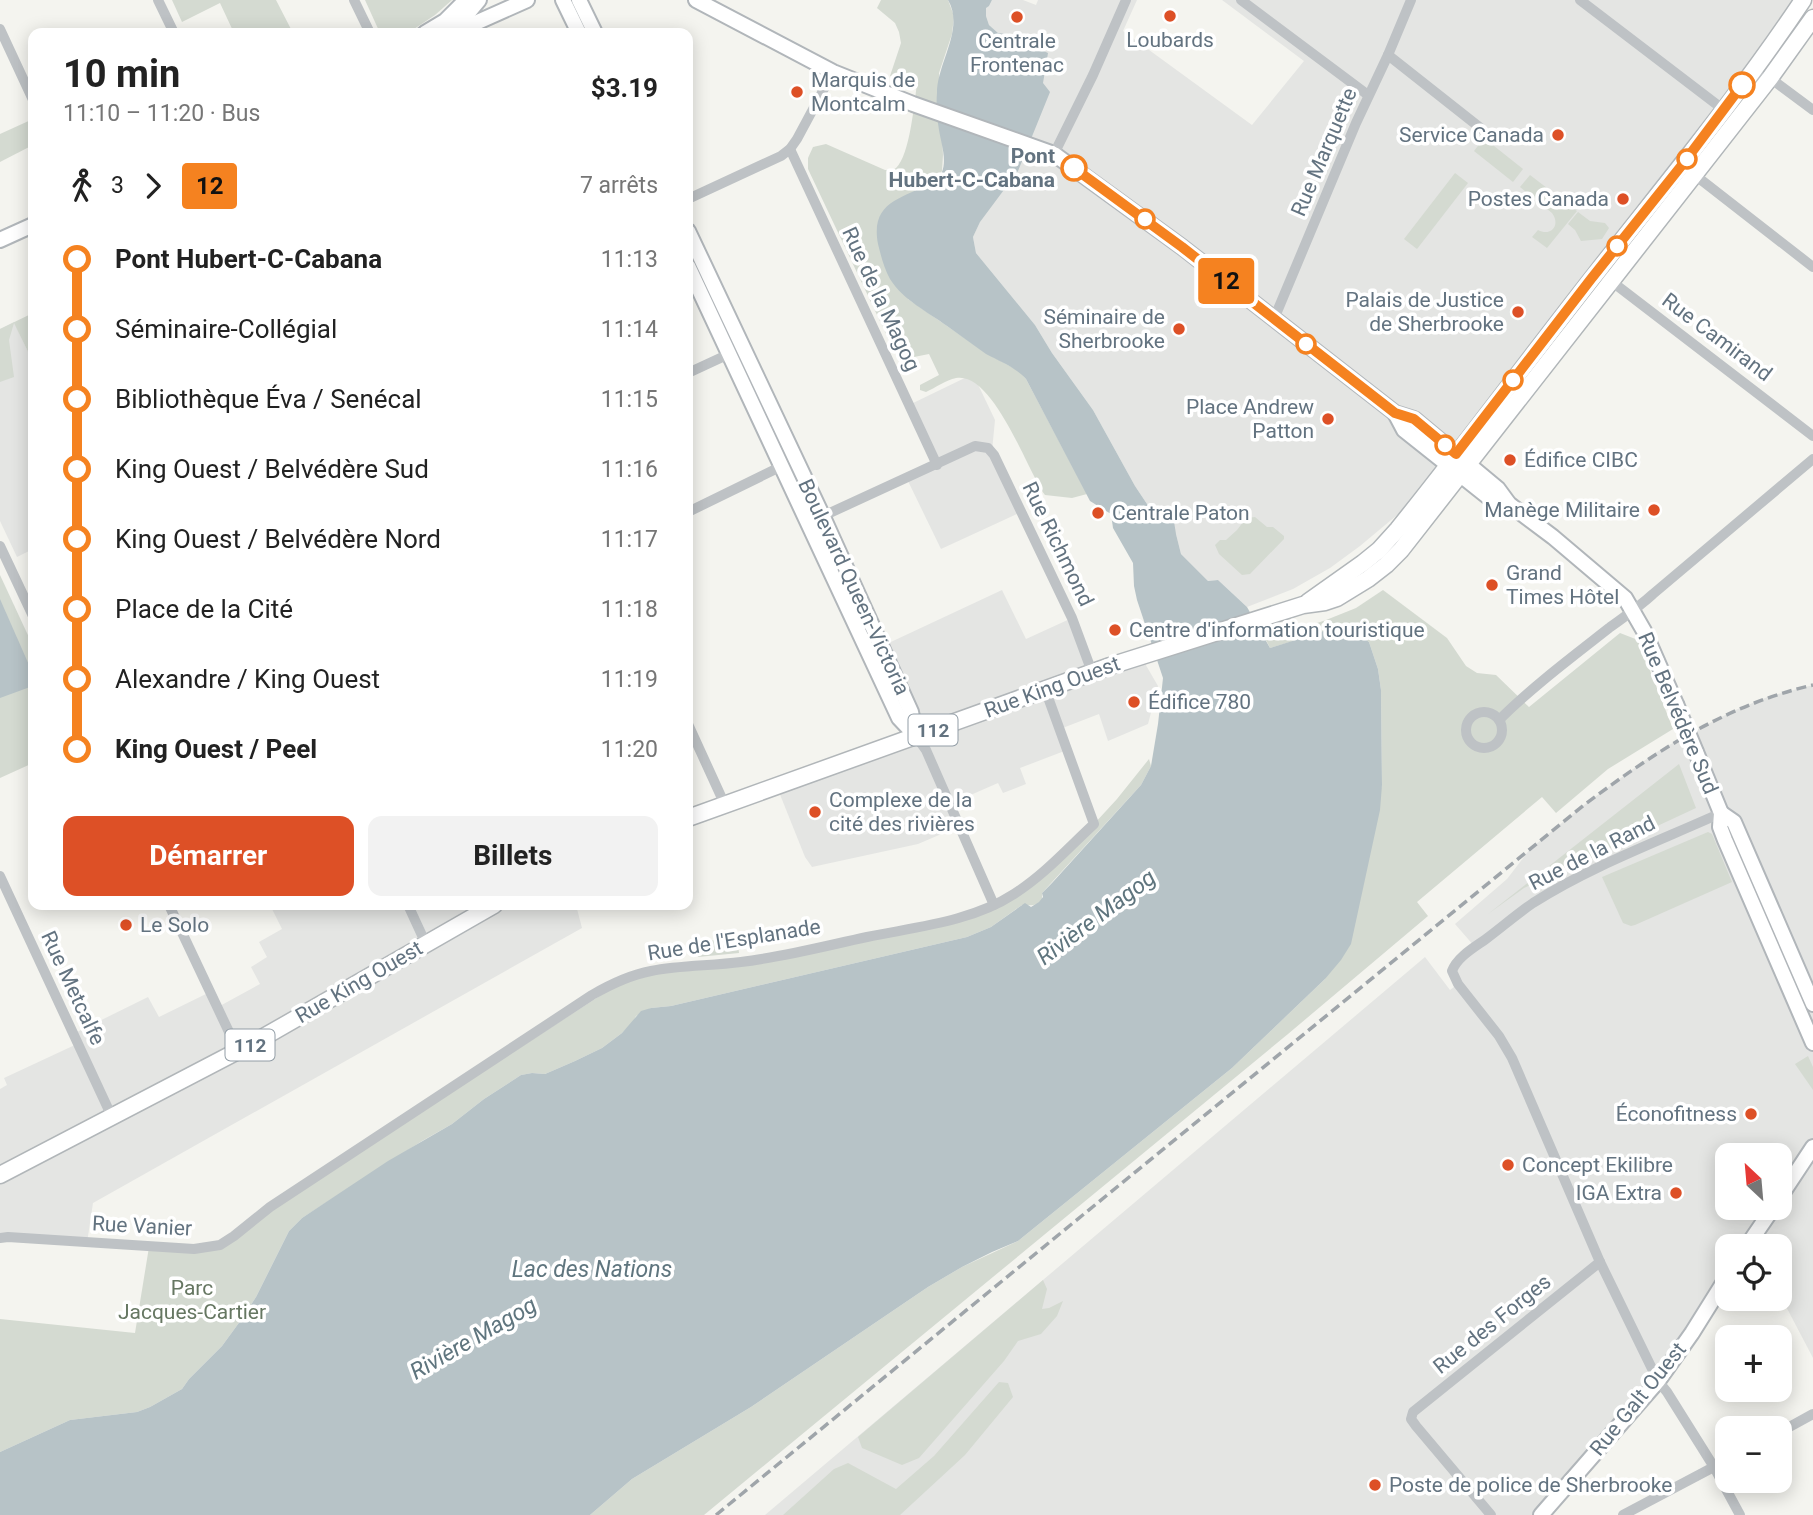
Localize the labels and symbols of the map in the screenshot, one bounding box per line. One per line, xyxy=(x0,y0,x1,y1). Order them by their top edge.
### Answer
marker: Loubards xyxy=(1162,8,1178,24)
marker: Centrale Frontenac xyxy=(1009,9,1025,25)
place label: Loubards xyxy=(1126,28,1214,52)
place label: Centrale Frontenac xyxy=(970,29,1064,77)
place label: Marquis de Montcalm xyxy=(811,68,915,116)
unlabelled marker xyxy=(1729,72,1755,98)
marker: Marquis de Montcalm xyxy=(789,84,805,100)
street label: Rue Marquette xyxy=(1286,84,1362,220)
place label: Service Canada xyxy=(1399,123,1544,147)
marker: Service Canada xyxy=(1550,127,1566,143)
place label: Pont Hubert-C-Cabana xyxy=(889,144,1055,192)
unlabelled marker xyxy=(1677,149,1697,169)
marker: Pont Hubert-C-Cabana xyxy=(1061,155,1087,181)
place label: Postes Canada xyxy=(1468,187,1609,211)
marker: Postes Canada xyxy=(1615,191,1631,207)
unlabelled marker xyxy=(1135,209,1155,229)
street label: Rue de la Magog xyxy=(837,223,925,375)
unlabelled marker xyxy=(1607,236,1627,256)
line badge: 12 xyxy=(1194,258,1258,304)
place label: Palais de Justice de Sherbrooke xyxy=(1345,288,1504,336)
street label: Rue Camirand xyxy=(1657,288,1777,386)
marker: Palais de Justice de Sherbrooke xyxy=(1510,304,1526,320)
place label: Séminaire de Sherbrooke xyxy=(1044,305,1165,353)
marker: Séminaire de Sherbrooke xyxy=(1171,321,1187,337)
unlabelled marker xyxy=(1296,334,1316,354)
unlabelled marker xyxy=(1503,370,1523,390)
place label: Place Andrew Patton xyxy=(1186,395,1314,443)
marker: Place Andrew Patton xyxy=(1320,411,1336,427)
unlabelled marker xyxy=(1435,435,1455,455)
place label: Édifice CIBC xyxy=(1524,448,1638,472)
marker: Édifice CIBC xyxy=(1502,452,1518,468)
street label: Boulevard Queen-Victoria xyxy=(793,475,915,699)
street label: Rue Richmond xyxy=(1018,478,1098,610)
place label: Manège Militaire xyxy=(1484,498,1640,522)
place label: Centrale Paton xyxy=(1112,501,1250,525)
marker: Manège Militaire xyxy=(1646,502,1662,518)
marker: Centrale Paton xyxy=(1090,505,1106,521)
place label: Grand Times Hôtel xyxy=(1506,561,1619,609)
marker: Grand Times Hôtel xyxy=(1484,577,1500,593)
place label: Centre d'information touristique xyxy=(1129,618,1425,642)
marker: Centre d'information touristique xyxy=(1107,622,1123,638)
street label: Rue Belvédère Sud xyxy=(1633,628,1723,798)
street label: Rue King Ouest xyxy=(981,651,1123,723)
place label: Édifice 780 xyxy=(1148,690,1251,714)
marker: Édifice 780 xyxy=(1126,694,1142,710)
road number: 112 xyxy=(908,715,958,746)
place label: Complexe de la cité des rivières xyxy=(829,788,975,836)
marker: Complexe de la cité des rivières xyxy=(807,804,823,820)
street label: Rue de la Rand xyxy=(1525,811,1659,895)
water label: Rivière Magog xyxy=(1032,864,1161,971)
place label: Le Solo xyxy=(140,913,209,937)
street label: Rue de l'Esplanade xyxy=(646,914,822,966)
marker: Le Solo xyxy=(118,917,134,933)
street label: Rue Metcalfe xyxy=(36,927,110,1049)
street label: Rue King Ouest xyxy=(291,936,427,1028)
road number: 112 xyxy=(226,1030,274,1060)
place label: Éconofitness xyxy=(1616,1102,1737,1126)
marker: Éconofitness xyxy=(1743,1106,1759,1122)
north arrow xyxy=(1715,1143,1792,1220)
place label: Concept Ekilibre xyxy=(1522,1153,1673,1177)
marker: Concept Ekilibre xyxy=(1500,1157,1516,1173)
place label: IGA Extra xyxy=(1576,1181,1662,1205)
marker: IGA Extra xyxy=(1668,1185,1684,1201)
street label: Rue Vanier xyxy=(91,1211,193,1241)
water label: Lac des Nations xyxy=(512,1256,672,1283)
street label: Rue des Forges xyxy=(1429,1269,1555,1379)
park label: Parc Jacques-Cartier xyxy=(118,1276,266,1324)
water label: Rivière Magog xyxy=(405,1291,541,1385)
street label: Rue Galt Ouest xyxy=(1585,1337,1691,1460)
place label: Poste de police de Sherbrooke xyxy=(1389,1473,1672,1497)
marker: Poste de police de Sherbrooke xyxy=(1367,1477,1383,1493)

